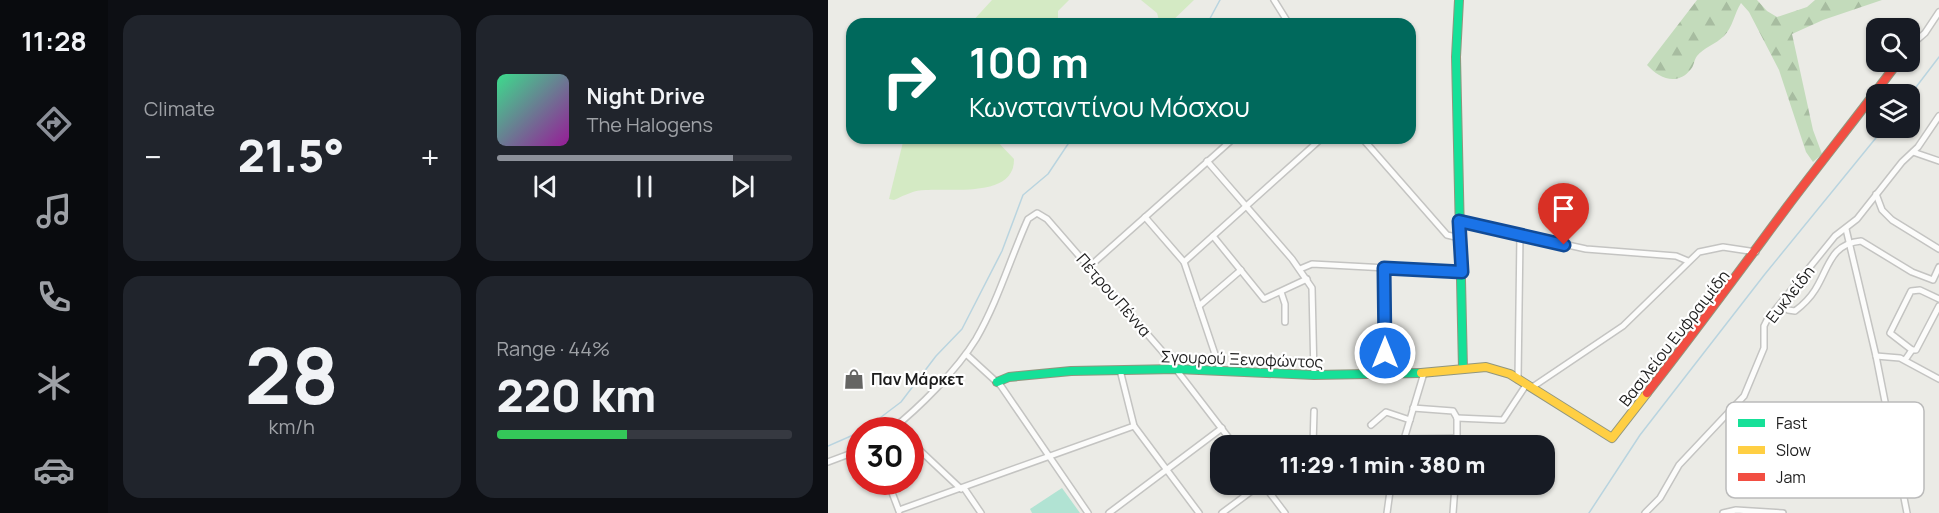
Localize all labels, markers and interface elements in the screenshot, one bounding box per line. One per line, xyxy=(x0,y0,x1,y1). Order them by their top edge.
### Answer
map controls xyxy=(1866,18,1920,138)
button: search xyxy=(1866,18,1920,72)
text: 11:28 xyxy=(21,22,87,59)
text: 100 m xyxy=(969,33,1089,91)
icon: right xyxy=(870,42,948,120)
text: Night Drive xyxy=(587,81,705,111)
button: layers xyxy=(1866,84,1920,138)
text: Κωνσταντίνου Μόσχου xyxy=(969,88,1250,125)
text: Climate xyxy=(144,95,215,122)
icon: directions xyxy=(33,103,75,145)
text: The Halogens xyxy=(587,111,713,138)
text: 21.5° xyxy=(238,124,345,186)
text: − xyxy=(144,134,162,179)
text: + xyxy=(420,134,439,179)
icon: previous xyxy=(529,170,562,203)
icon: pause xyxy=(628,170,661,203)
icon: next xyxy=(726,170,759,203)
pin xyxy=(1538,183,1589,245)
icon: music xyxy=(33,190,75,232)
icon: arrive xyxy=(1547,192,1580,225)
street label: Πέτρου Πέννα xyxy=(1072,249,1156,341)
street label: Ευκλείδη xyxy=(1761,261,1819,327)
street label: Βασιλείου Ευφραιμίδη xyxy=(1614,265,1734,411)
icon: phone xyxy=(33,276,75,318)
text: 28 xyxy=(245,321,339,427)
position arrow xyxy=(1353,321,1417,385)
text: Range · 44% xyxy=(497,335,610,362)
street label: Σγουρού Ξενοφώντος xyxy=(1160,345,1324,373)
icon: climate xyxy=(33,362,75,404)
text: 220 km xyxy=(497,364,656,426)
shop icon: Παν Μάρκετ xyxy=(842,367,866,391)
place label: Παν Μάρκετ xyxy=(871,368,964,390)
legend xyxy=(1726,402,1924,498)
text: Fast xyxy=(1776,412,1807,434)
text: km/h xyxy=(268,413,315,440)
speed limit sign: 30 xyxy=(846,417,924,495)
text: Slow xyxy=(1776,439,1811,461)
icon: car xyxy=(33,449,75,491)
text: 11:29 · 1 min · 380 m xyxy=(1280,450,1485,480)
text: Jam xyxy=(1776,466,1806,488)

